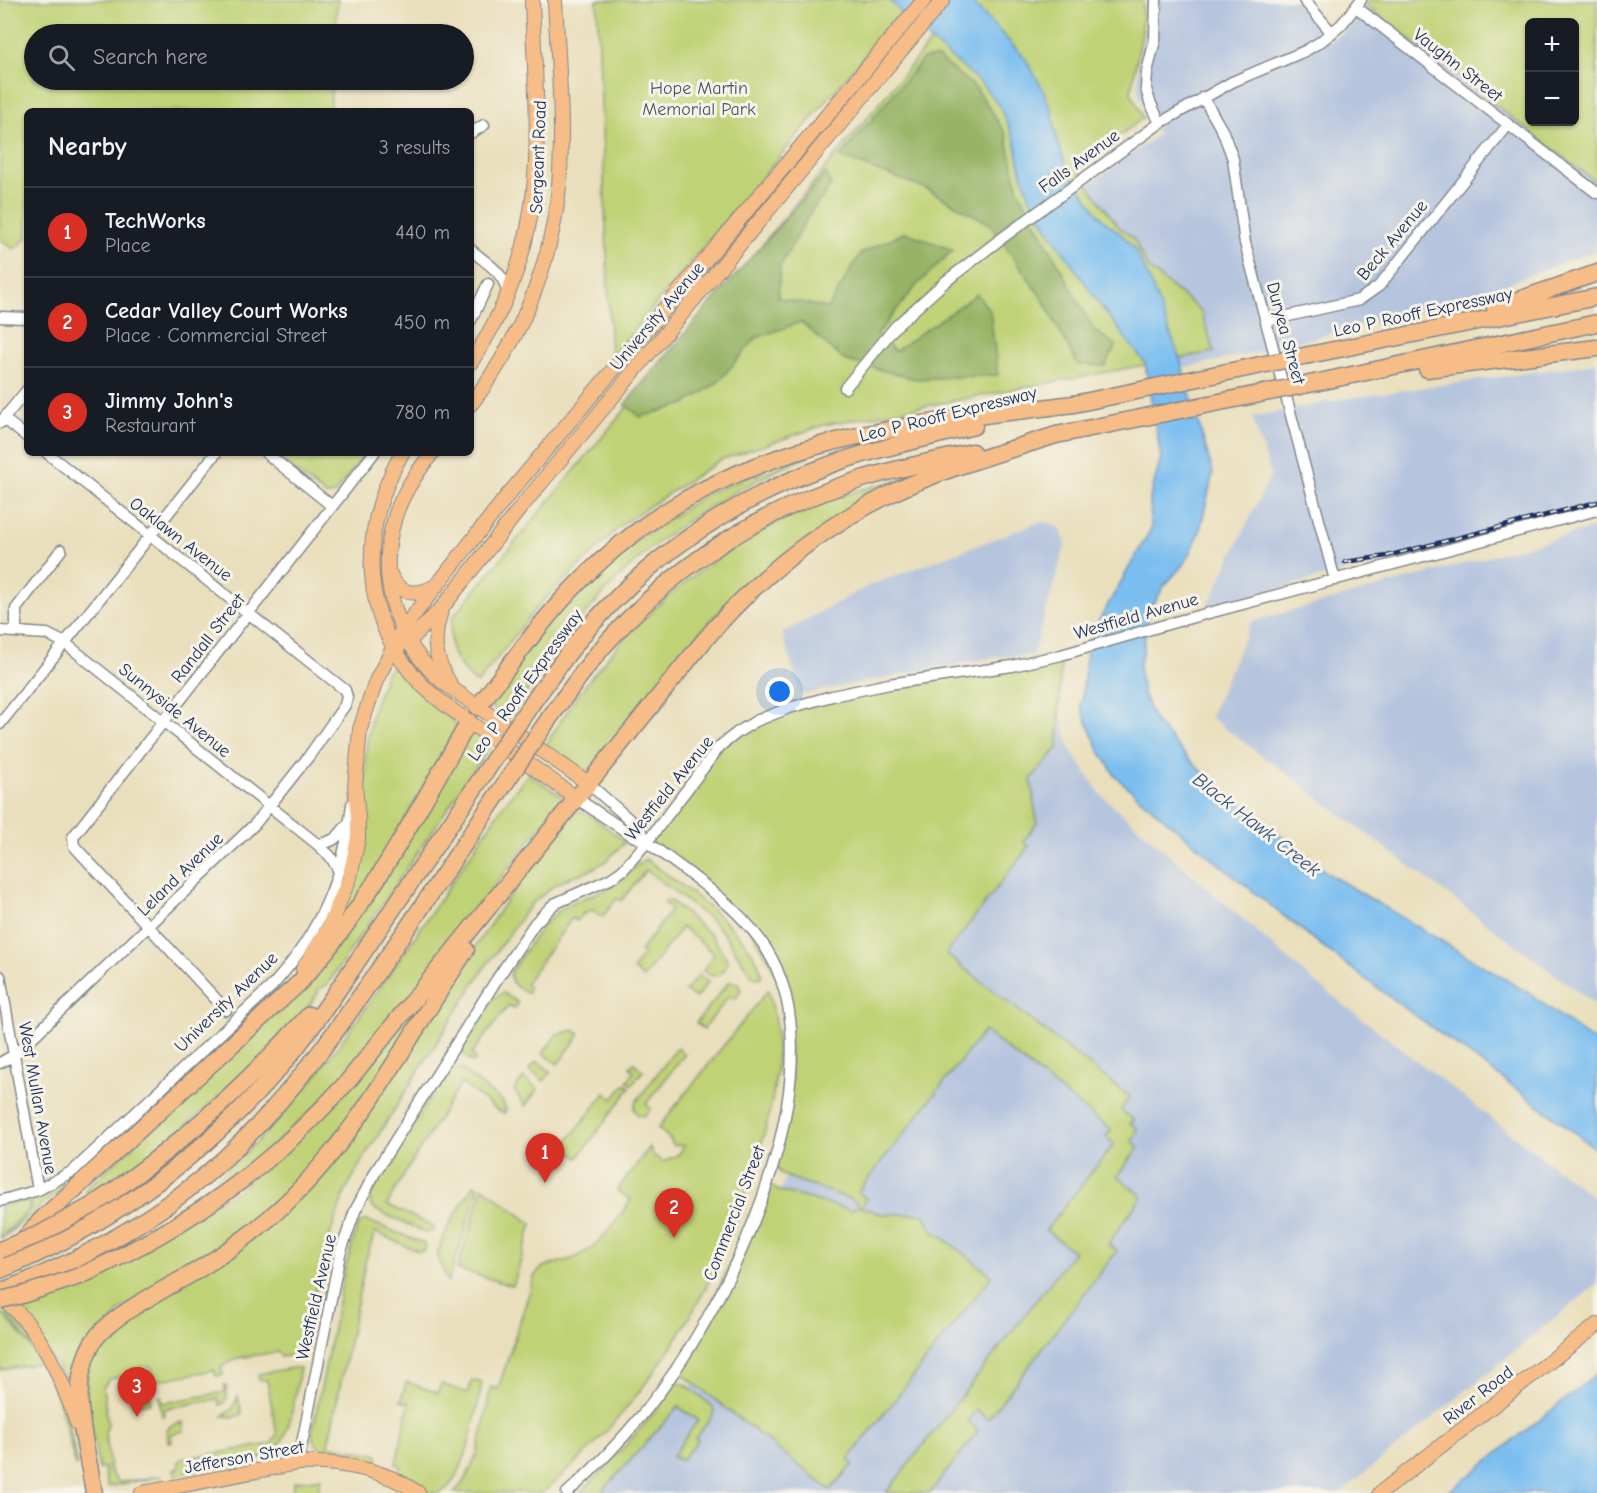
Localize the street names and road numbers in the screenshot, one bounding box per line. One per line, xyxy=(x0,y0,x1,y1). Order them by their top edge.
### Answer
street label: Vaughn Street xyxy=(1409,24,1507,107)
street label: Sergeant Road xyxy=(526,100,551,214)
street label: Falls Avenue xyxy=(1035,125,1124,198)
street label: Beck Avenue xyxy=(1353,196,1432,285)
street label: University Avenue xyxy=(606,258,709,375)
street label: Duryea Street xyxy=(1262,280,1309,387)
street label: Leo P Rooff Expressway xyxy=(1332,283,1515,342)
street label: Leo P Rooff Expressway xyxy=(857,382,1040,447)
street label: Oaklawn Avenue xyxy=(125,493,236,586)
street label: Randall Street xyxy=(167,589,250,687)
street label: Westfield Avenue xyxy=(1071,589,1201,644)
street label: Leo P Rooff Expressway xyxy=(463,605,588,765)
street label: Sunnyside Avenue xyxy=(114,659,235,762)
street label: Westfield Avenue xyxy=(621,732,718,845)
street label: Leland Avenue xyxy=(133,828,228,921)
street label: University Avenue xyxy=(170,948,282,1057)
street label: West Mullan Avenue xyxy=(14,1020,61,1176)
street label: Commercial Street xyxy=(699,1142,770,1284)
street label: Westfield Avenue xyxy=(292,1232,341,1362)
street label: River Road xyxy=(1439,1362,1517,1429)
street label: Jefferson Street xyxy=(183,1436,306,1478)

